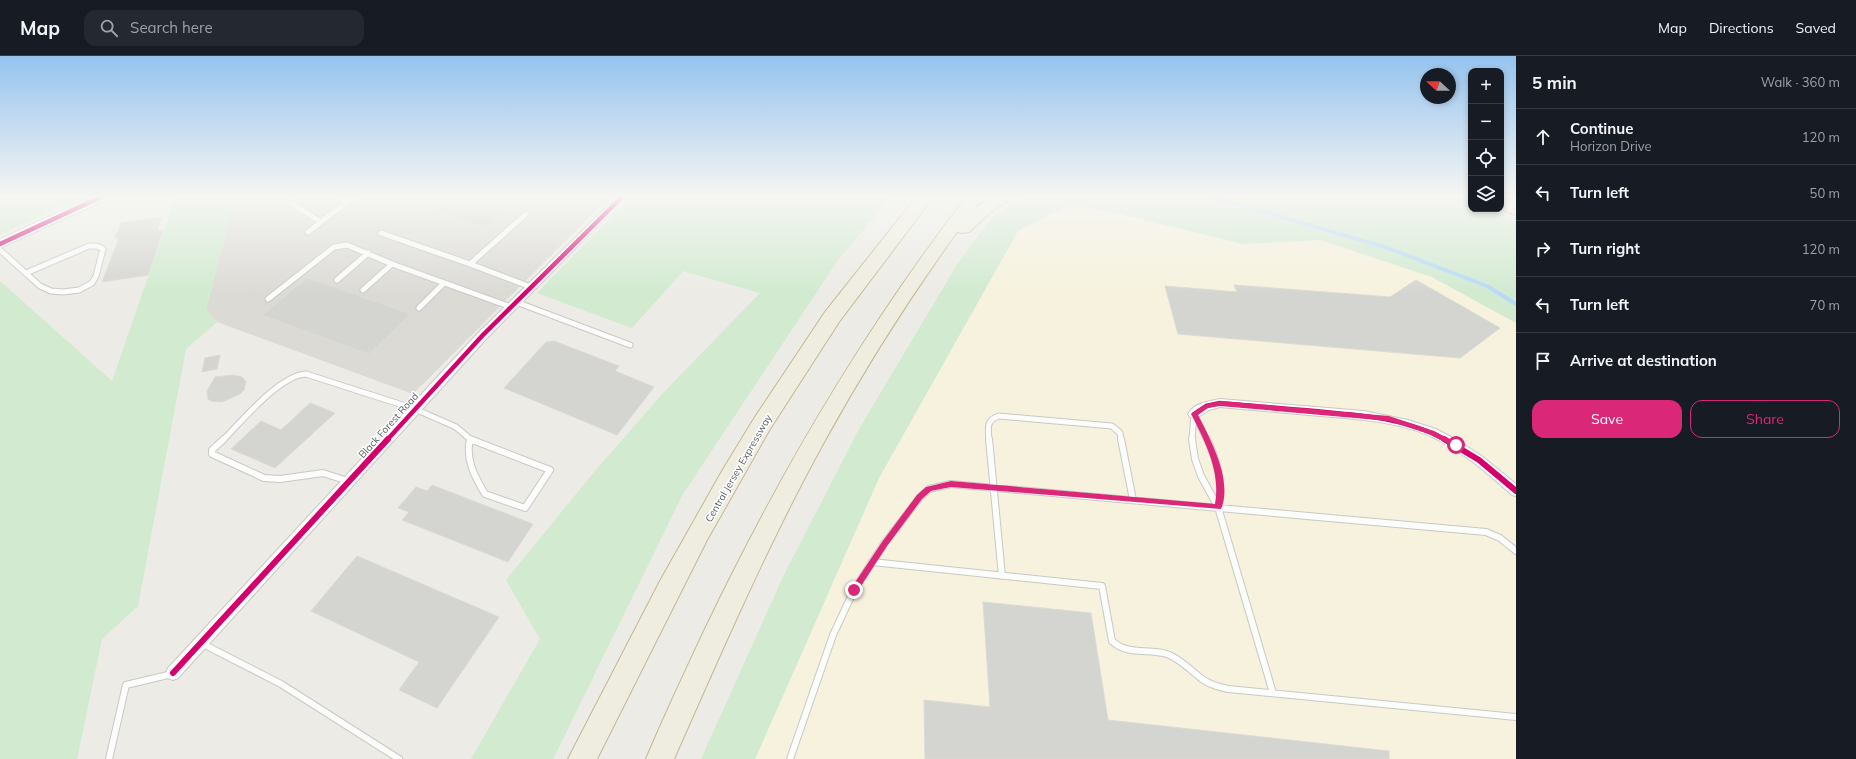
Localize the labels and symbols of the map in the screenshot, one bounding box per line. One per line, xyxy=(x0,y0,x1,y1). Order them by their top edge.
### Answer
north arrow xyxy=(1420,68,1456,104)
street label: Black Forest Road xyxy=(356,390,421,461)
street label: Central Jersey Expressway xyxy=(702,411,775,524)
route start xyxy=(1447,436,1465,454)
route end xyxy=(845,581,863,599)

